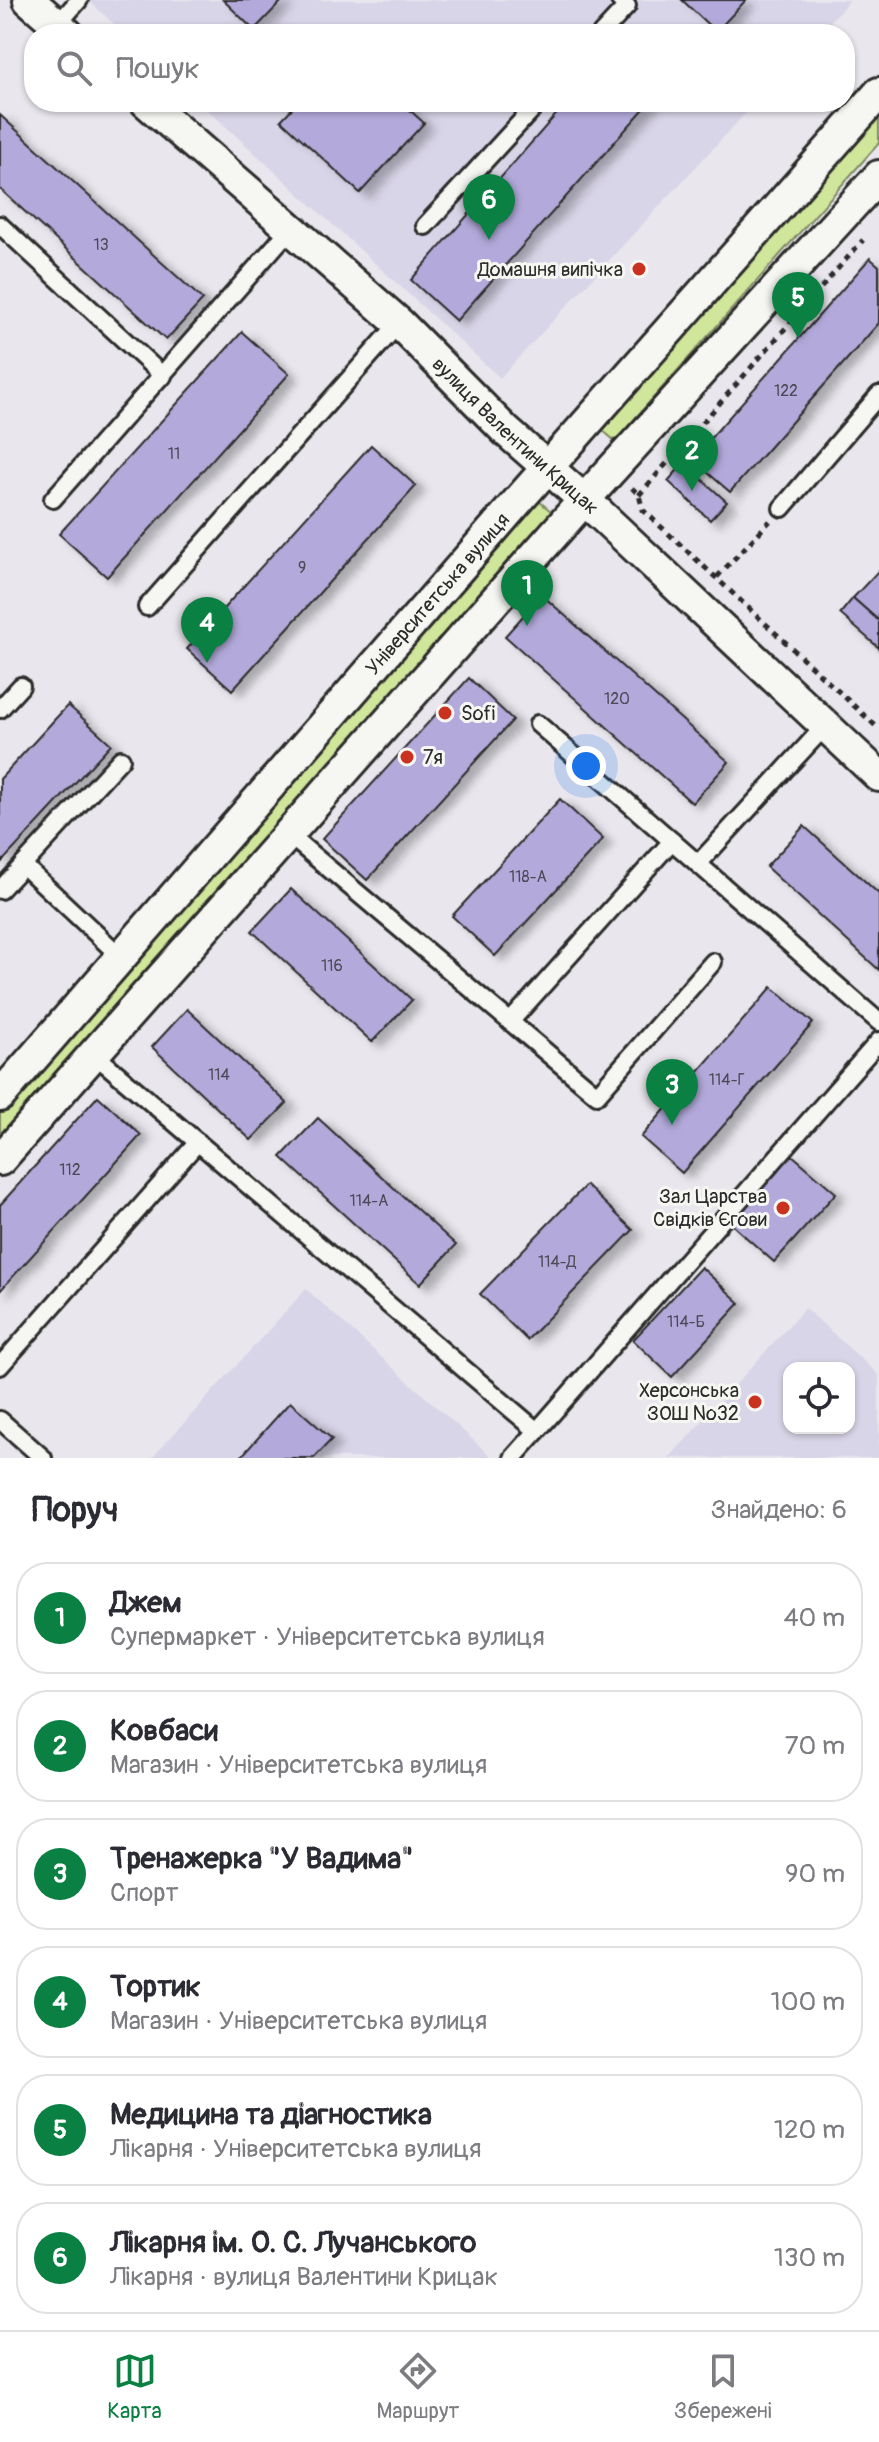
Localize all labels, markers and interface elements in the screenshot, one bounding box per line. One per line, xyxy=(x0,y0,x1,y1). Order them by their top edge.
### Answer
search box xyxy=(24,24,855,112)
icon: search xyxy=(52,46,96,90)
text: Пошук xyxy=(116,50,200,87)
pin: 6 xyxy=(463,174,515,240)
house number: 13 xyxy=(93,235,109,255)
place label: Домашня випічка xyxy=(477,257,623,282)
marker: Домашня випічка xyxy=(630,260,648,278)
pin: 5 xyxy=(772,272,824,338)
street label: вулиця Валентини Крицак xyxy=(427,351,604,520)
house number: 122 xyxy=(774,381,798,401)
pin: 2 xyxy=(666,425,718,491)
house number: 11 xyxy=(168,444,180,464)
street label: Університетська вулиця xyxy=(360,507,515,680)
house number: 9 xyxy=(298,558,306,578)
pin: 1 xyxy=(501,560,553,626)
pin: 4 xyxy=(181,597,233,663)
house number: 120 xyxy=(604,689,630,709)
place label: Sofi xyxy=(461,701,495,726)
marker: Sofi xyxy=(436,704,454,722)
place label: 7я xyxy=(423,745,443,770)
your location xyxy=(566,746,606,786)
marker: 7я xyxy=(398,748,416,766)
house number: 118-А xyxy=(509,867,547,887)
house number: 116 xyxy=(321,956,343,976)
pin: 3 xyxy=(646,1059,698,1125)
house number: 114 xyxy=(208,1065,230,1085)
house number: 114-Г xyxy=(709,1070,745,1090)
house number: 112 xyxy=(59,1160,81,1180)
place label: Зал Царства Свідків Єгови xyxy=(653,1184,767,1232)
house number: 114-А xyxy=(350,1191,389,1211)
marker: Зал Царства Свідків Єгови xyxy=(774,1199,792,1217)
house number: 114-Д xyxy=(538,1252,576,1272)
house number: 114-Б xyxy=(667,1312,705,1332)
map controls xyxy=(783,1362,855,1434)
button: locate xyxy=(783,1362,855,1434)
place label: Херсонська ЗОШ №32 xyxy=(639,1378,739,1426)
marker: Херсонська ЗОШ №32 xyxy=(746,1393,764,1411)
text: Поруч xyxy=(32,1489,118,1532)
text: Знайдено: 6 xyxy=(711,1494,847,1526)
text: Джем xyxy=(110,1584,182,1621)
text: 1 xyxy=(55,1602,65,1634)
text: 40 m xyxy=(783,1602,845,1634)
text: Супермаркет · Університетська вулиця xyxy=(110,1621,545,1653)
text: Ковбаси xyxy=(110,1712,218,1749)
text: 2 xyxy=(53,1730,67,1762)
text: 70 m xyxy=(785,1730,845,1762)
text: Магазин · Університетська вулиця xyxy=(110,1749,487,1781)
text: Тренажерка "У Вадима" xyxy=(110,1840,413,1877)
text: 3 xyxy=(53,1858,67,1890)
text: 90 m xyxy=(785,1858,845,1890)
text: Спорт xyxy=(110,1877,179,1909)
text: Тортик xyxy=(110,1968,201,2005)
text: 4 xyxy=(52,1986,68,2018)
text: 100 m xyxy=(771,1986,845,2018)
text: Магазин · Університетська вулиця xyxy=(110,2005,487,2037)
text: Медицина та діагностика xyxy=(110,2096,432,2133)
text: 5 xyxy=(53,2114,67,2146)
text: 120 m xyxy=(774,2114,845,2146)
text: Лікарня · Університетська вулиця xyxy=(110,2133,482,2165)
text: Лікарня ім. О. С. Лучанського xyxy=(110,2224,476,2261)
text: 6 xyxy=(52,2242,68,2274)
text: 130 m xyxy=(774,2242,845,2274)
text: Лікарня · вулиця Валентини Крицак xyxy=(110,2261,498,2293)
tab: Карта xyxy=(107,2349,162,2425)
tab: Маршрут xyxy=(376,2349,459,2425)
tab: Збережені xyxy=(674,2349,772,2425)

